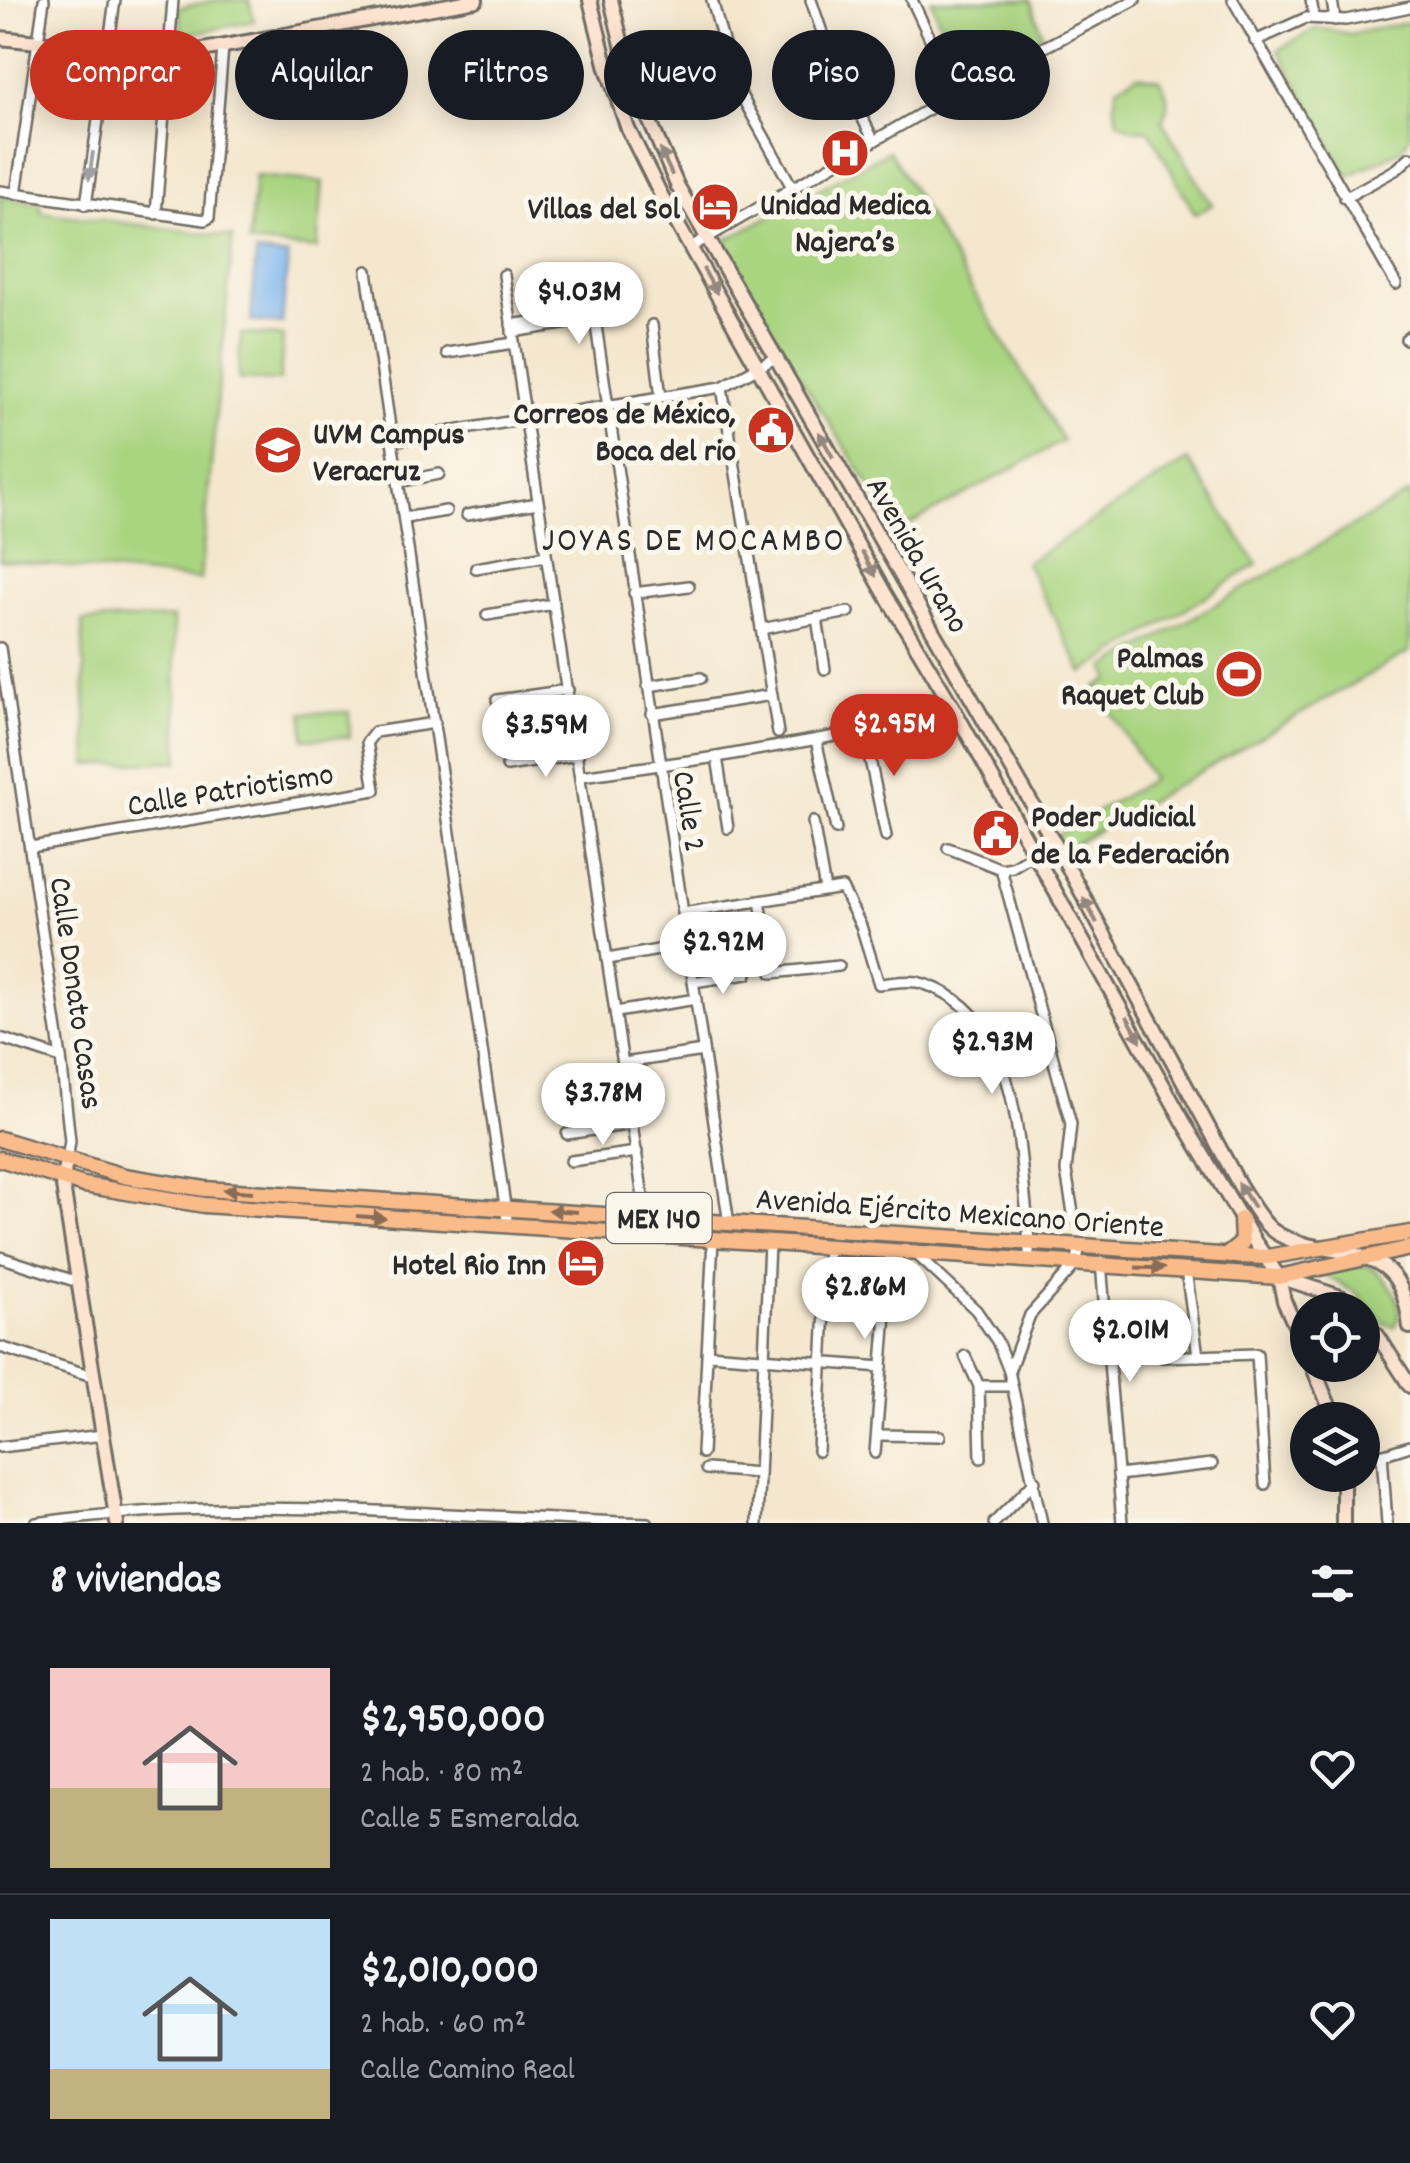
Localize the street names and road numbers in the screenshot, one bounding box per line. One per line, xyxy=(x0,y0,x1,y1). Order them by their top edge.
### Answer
street label: Avenida Urano xyxy=(851,470,978,643)
street label: Calle Patriotismo xyxy=(124,754,337,832)
street label: Calle 2 xyxy=(657,768,715,856)
street label: Calle Donato Casas xyxy=(34,875,112,1113)
street label: Avenida Ejército Mexicano Oriente xyxy=(754,1179,1165,1253)
road number: MEX 140 xyxy=(606,1193,712,1243)

